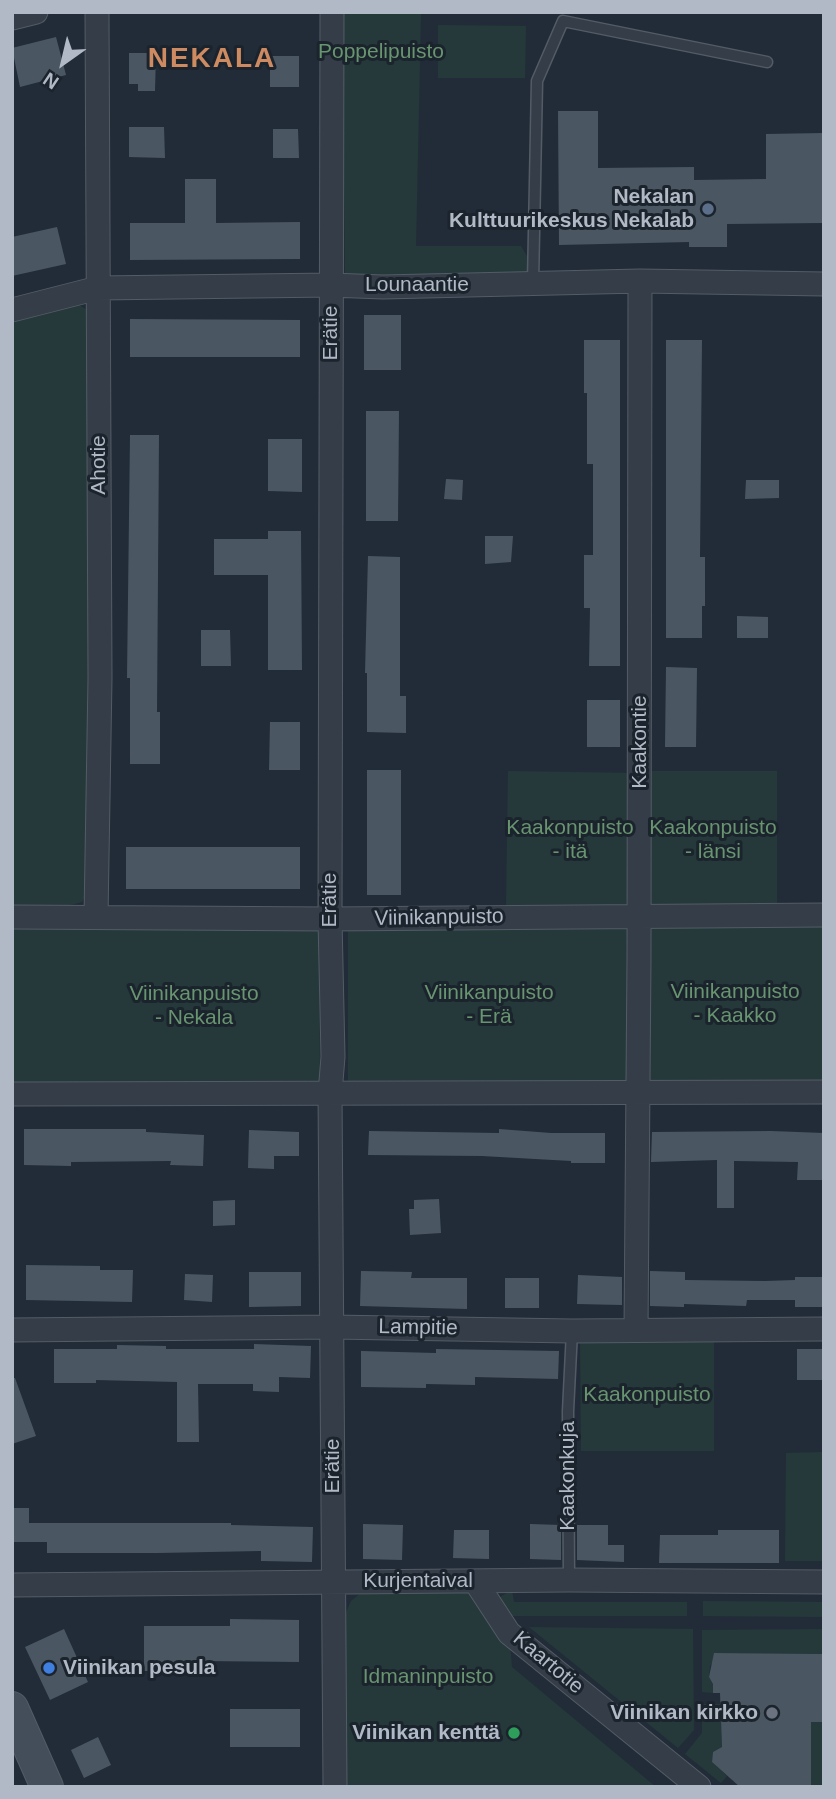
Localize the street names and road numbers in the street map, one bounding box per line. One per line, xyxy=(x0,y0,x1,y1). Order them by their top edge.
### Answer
street label: Lounaantie xyxy=(365,272,469,298)
street label: Erätie xyxy=(318,306,344,360)
street label: Ahotie xyxy=(86,435,112,495)
street label: Kaakontie xyxy=(627,695,653,789)
street label: Erätie xyxy=(317,873,343,927)
street label: Viinikanpuisto xyxy=(374,904,504,932)
street label: Lampitie xyxy=(378,1315,458,1341)
street label: Kaakonkuja xyxy=(555,1421,581,1531)
street label: Erätie xyxy=(320,1439,346,1493)
street label: Kurjentaival xyxy=(363,1568,473,1594)
street label: Kaartotie xyxy=(508,1626,588,1700)

